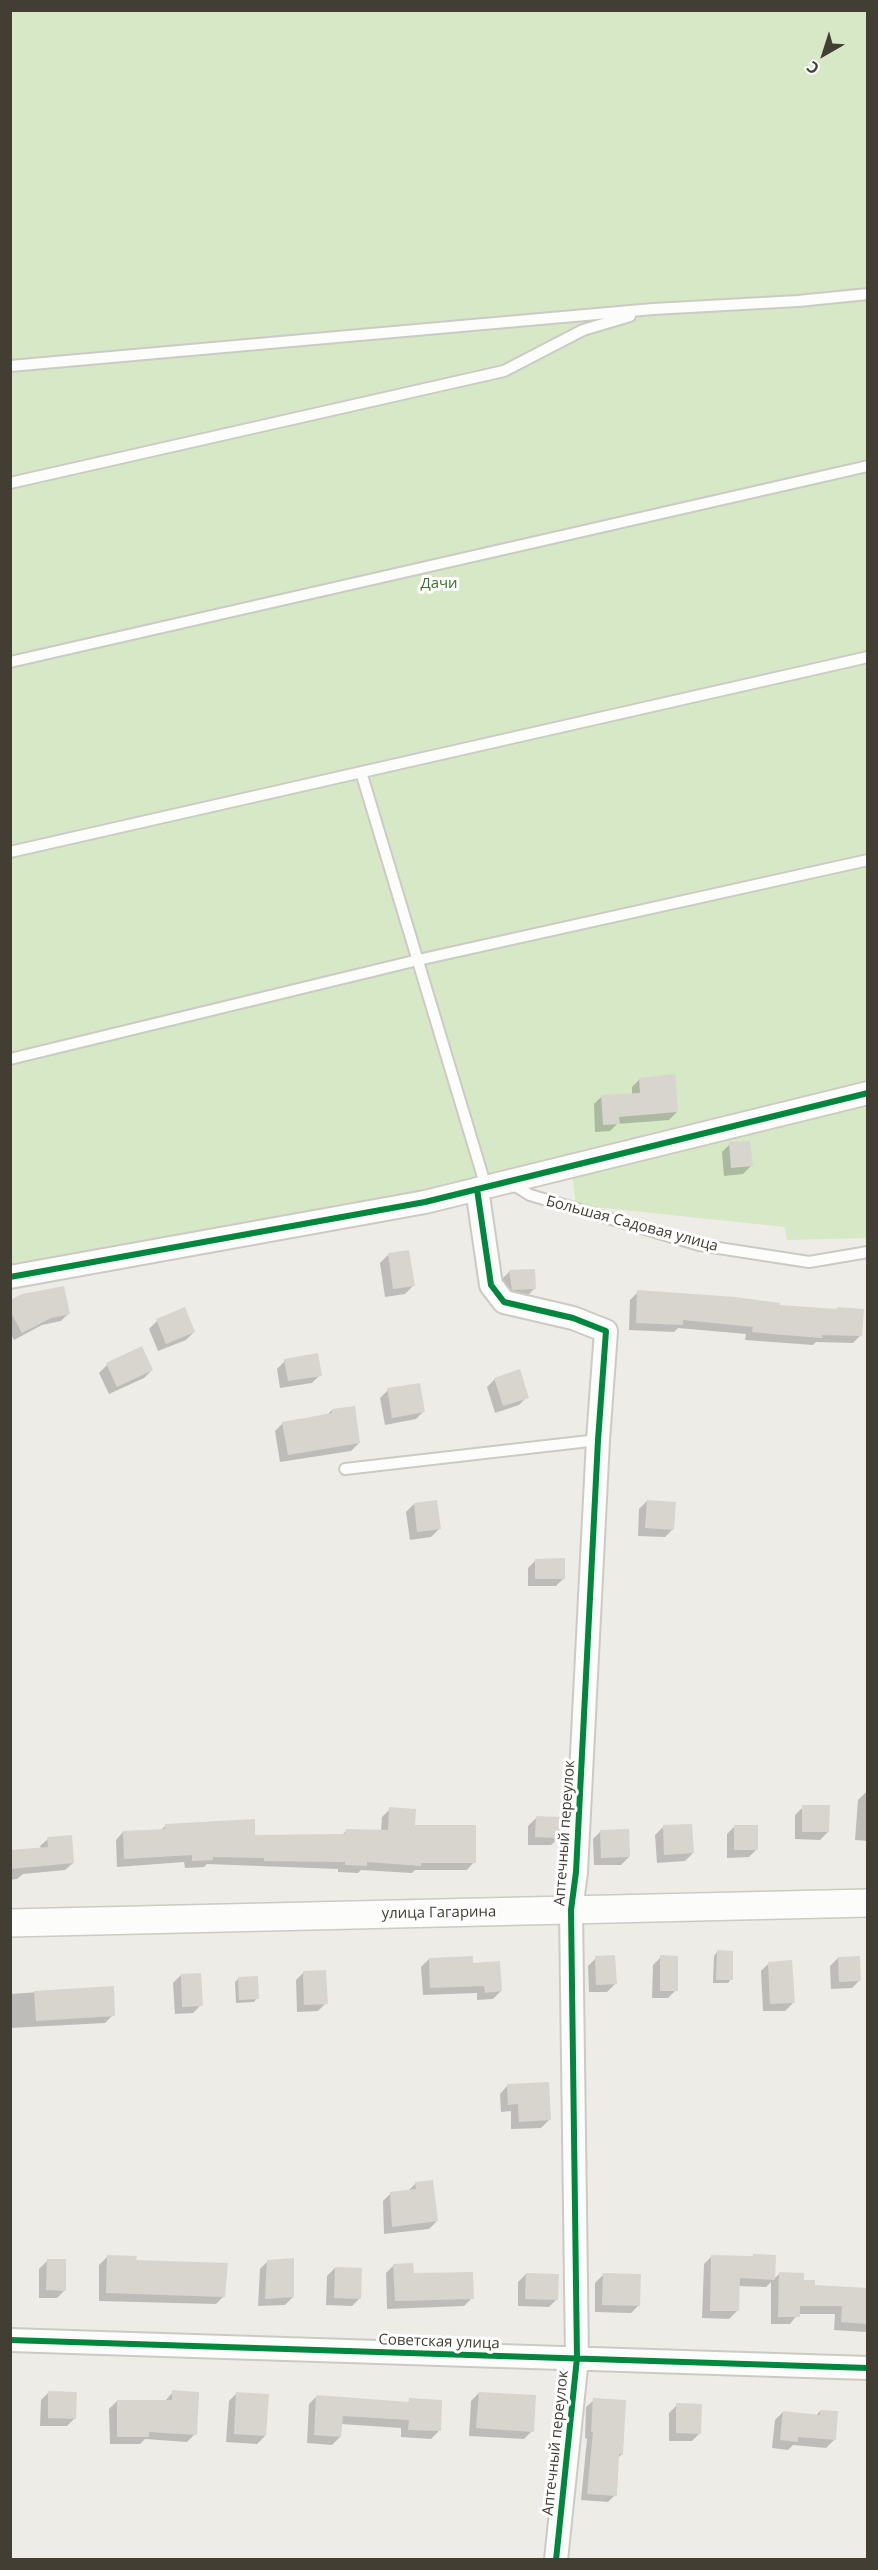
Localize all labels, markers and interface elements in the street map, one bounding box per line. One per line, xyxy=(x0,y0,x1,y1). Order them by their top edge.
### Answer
north arrow xyxy=(794,24,854,84)
text: С xyxy=(802,56,824,80)
park label: Дачи xyxy=(420,575,458,593)
street label: Большая Садовая улица xyxy=(544,1192,720,1256)
street label: Аптечный переулок xyxy=(551,1760,579,1906)
street label: улица Гагарина xyxy=(381,1903,497,1923)
street label: Советская улица xyxy=(378,2331,500,2353)
street label: Аптечный переулок xyxy=(539,2369,573,2517)

